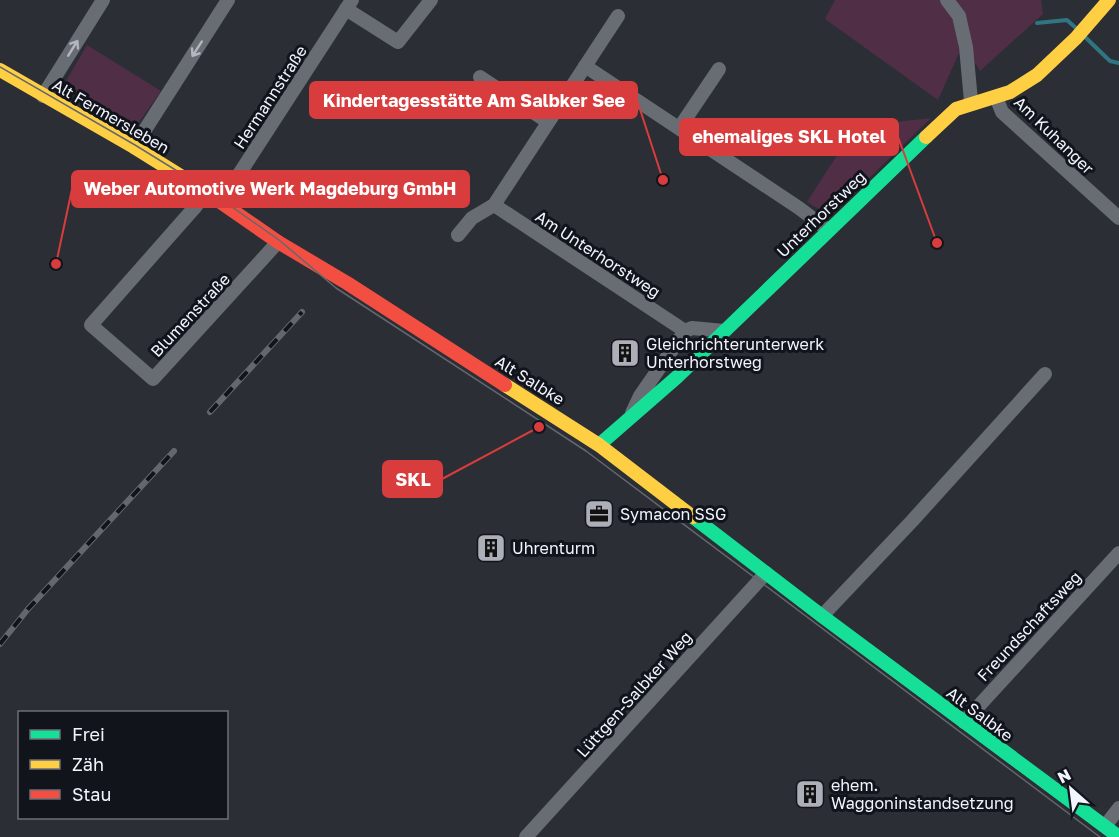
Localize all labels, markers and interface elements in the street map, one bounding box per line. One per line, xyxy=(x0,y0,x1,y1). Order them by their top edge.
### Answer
one-way arrow xyxy=(67,40,79,57)
one-way arrow xyxy=(190,40,202,57)
street label: Hermannstraße xyxy=(229,42,311,152)
street label: Alt Fermersleben xyxy=(49,74,173,158)
callout: Kindertagesstätte Am Salbker See xyxy=(310,82,637,118)
text: Kindertagesstätte Am Salbker See xyxy=(323,89,626,111)
street label: Am Kuhanger xyxy=(1010,92,1098,178)
callout: ehemaliges SKL Hotel xyxy=(680,119,898,155)
text: ehemaliges SKL Hotel xyxy=(692,125,886,147)
street label: Unterhorstweg xyxy=(772,167,870,261)
callout: Weber Automotive Werk Magdeburg GmbH xyxy=(72,171,469,207)
text: Weber Automotive Werk Magdeburg GmbH xyxy=(83,177,457,199)
street label: Am Unterhorstweg xyxy=(532,206,664,302)
street label: Blumenstraße xyxy=(146,269,234,361)
place label: Gleichrichterunterwerk Unterhorstweg xyxy=(646,334,824,372)
building icon: Gleichrichterunterwerk Unterhorstweg xyxy=(609,337,641,369)
street label: Alt Salbke xyxy=(492,351,568,409)
callout: SKL xyxy=(383,461,442,497)
text: SKL xyxy=(395,468,431,490)
office icon: Symacon SSG xyxy=(583,498,615,530)
place label: Symacon SSG xyxy=(620,504,726,524)
building icon: Uhrenturm xyxy=(475,532,507,564)
place label: Uhrenturm xyxy=(512,538,595,558)
street label: Freundschaftsweg xyxy=(973,567,1085,685)
street label: Lüttgen-Salbker Weg xyxy=(572,627,696,761)
street label: Alt Salbke xyxy=(943,683,1017,745)
legend xyxy=(18,711,228,819)
text: Frei xyxy=(72,723,105,745)
text: Zäh xyxy=(72,753,104,775)
north arrow xyxy=(1041,759,1101,819)
text: N xyxy=(1054,764,1074,787)
place label: ehem. Waggoninstandsetzung xyxy=(831,775,1014,813)
building icon: ehem. Waggoninstandsetzung xyxy=(794,778,826,810)
text: Stau xyxy=(72,783,111,805)

